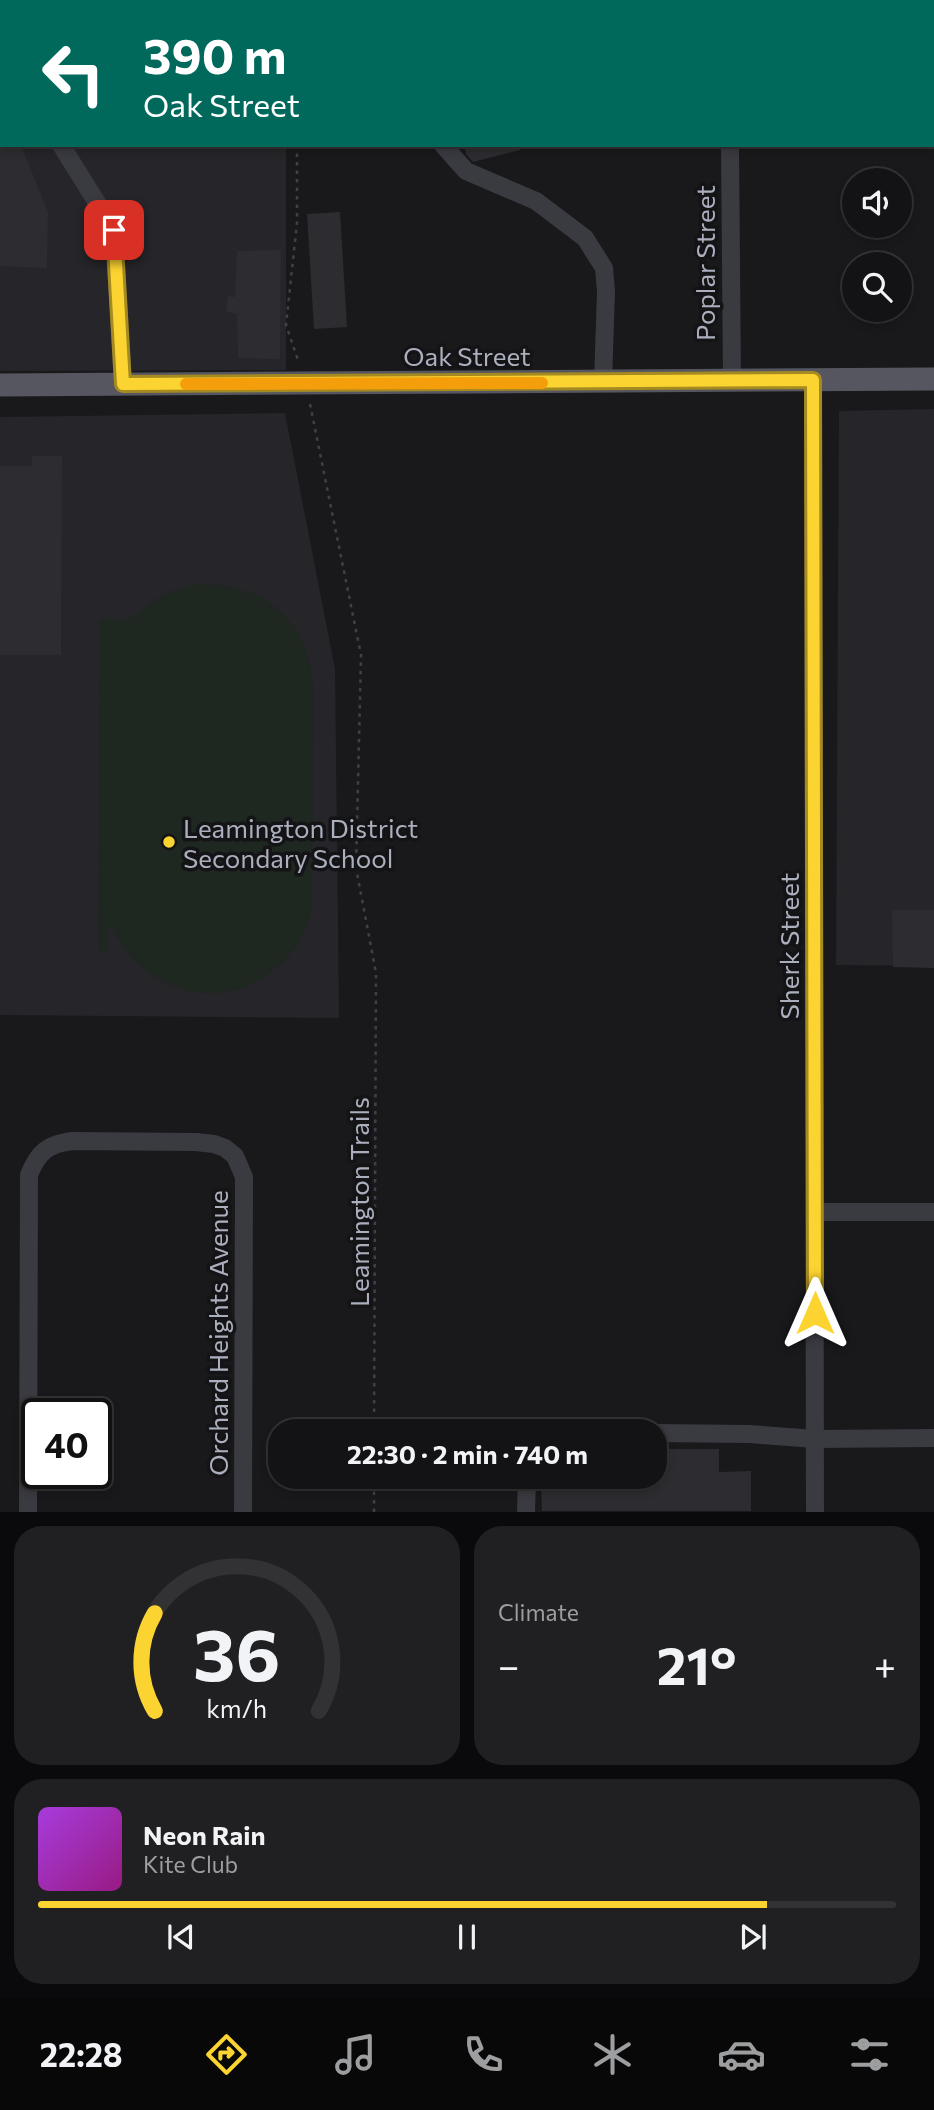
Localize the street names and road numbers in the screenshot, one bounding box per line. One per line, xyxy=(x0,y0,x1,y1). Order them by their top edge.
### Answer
street label: Poplar Street xyxy=(689,185,720,341)
street label: Oak Street xyxy=(403,340,531,371)
street label: Sherk Street xyxy=(773,873,804,1019)
street label: Leamington Trails xyxy=(343,1097,374,1307)
street label: Orchard Heights Avenue xyxy=(202,1190,233,1476)

